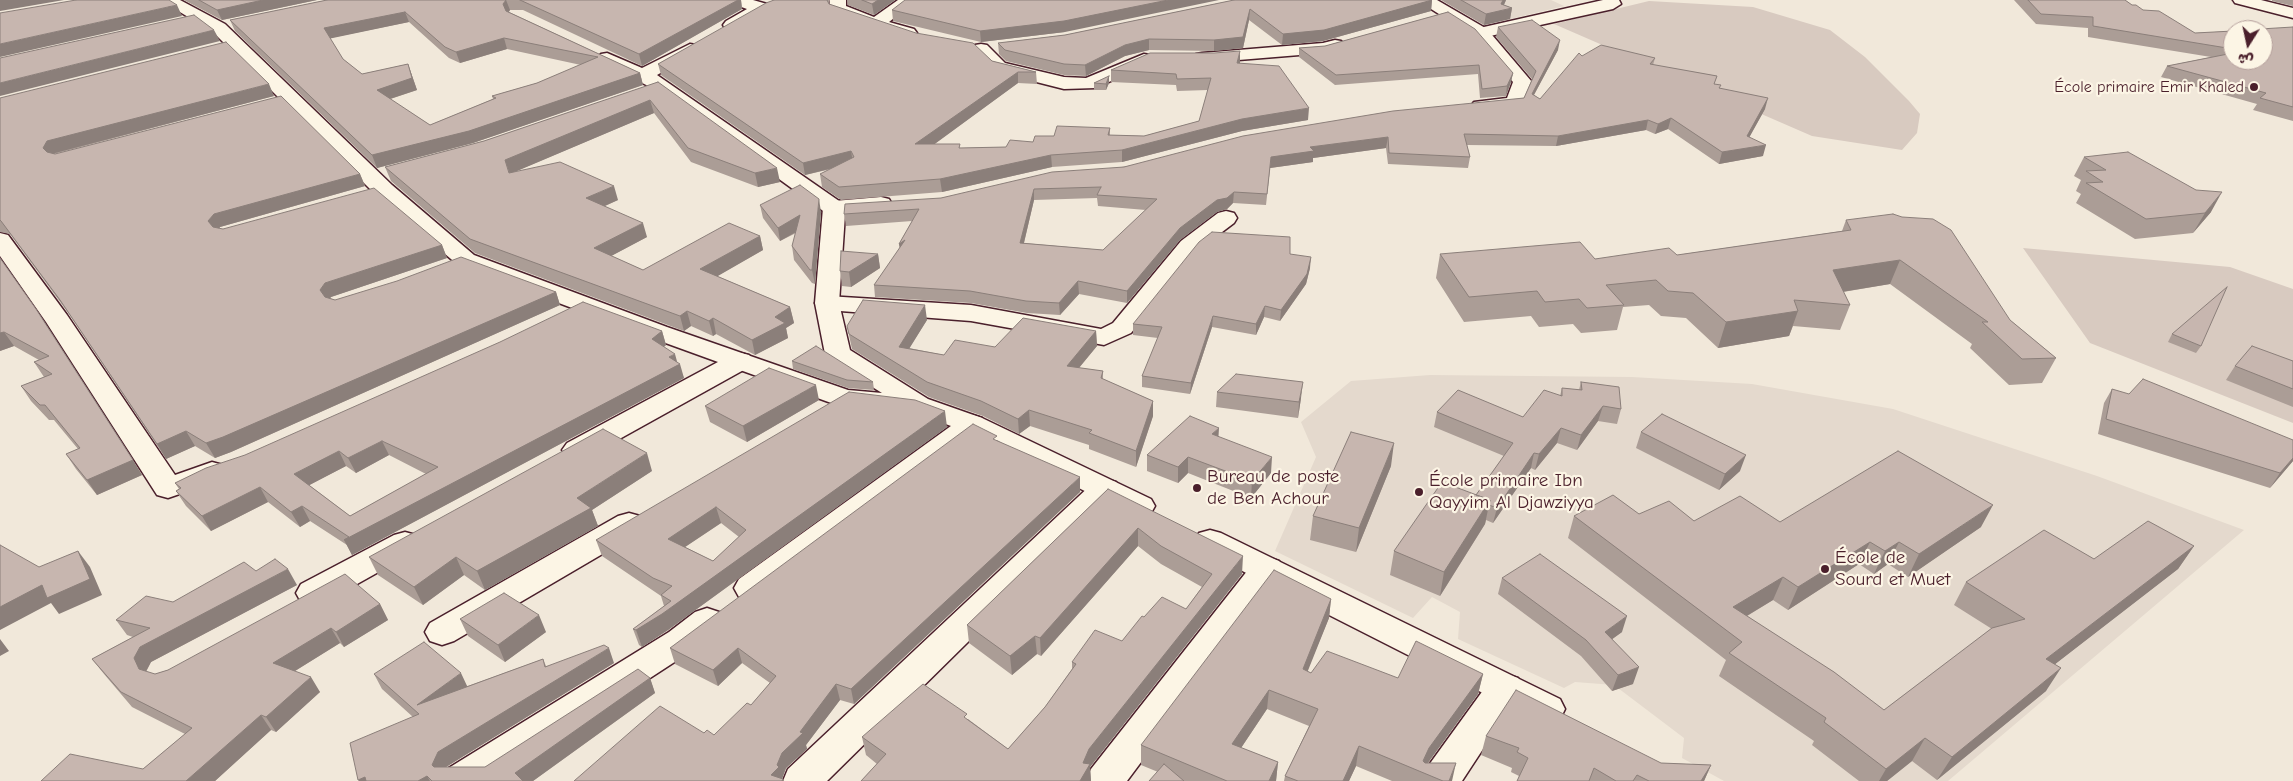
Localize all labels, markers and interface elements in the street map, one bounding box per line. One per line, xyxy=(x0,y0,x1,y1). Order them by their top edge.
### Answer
north arrow xyxy=(2223,20,2273,70)
text: ش xyxy=(2236,50,2255,69)
place label: École primaire Emir Khaled xyxy=(2054,77,2244,97)
marker: École primaire Emir Khaled xyxy=(2248,81,2260,93)
place label: Bureau de poste de Ben Achour xyxy=(1207,466,1339,510)
place label: École primaire Ibn Qayyim Al Djawziyya xyxy=(1429,470,1594,514)
marker: Bureau de poste de Ben Achour xyxy=(1191,482,1203,494)
marker: École primaire Ibn Qayyim Al Djawziyya xyxy=(1413,486,1425,498)
place label: École de Sourd et Muet xyxy=(1835,547,1951,591)
marker: École de Sourd et Muet xyxy=(1819,563,1831,575)

